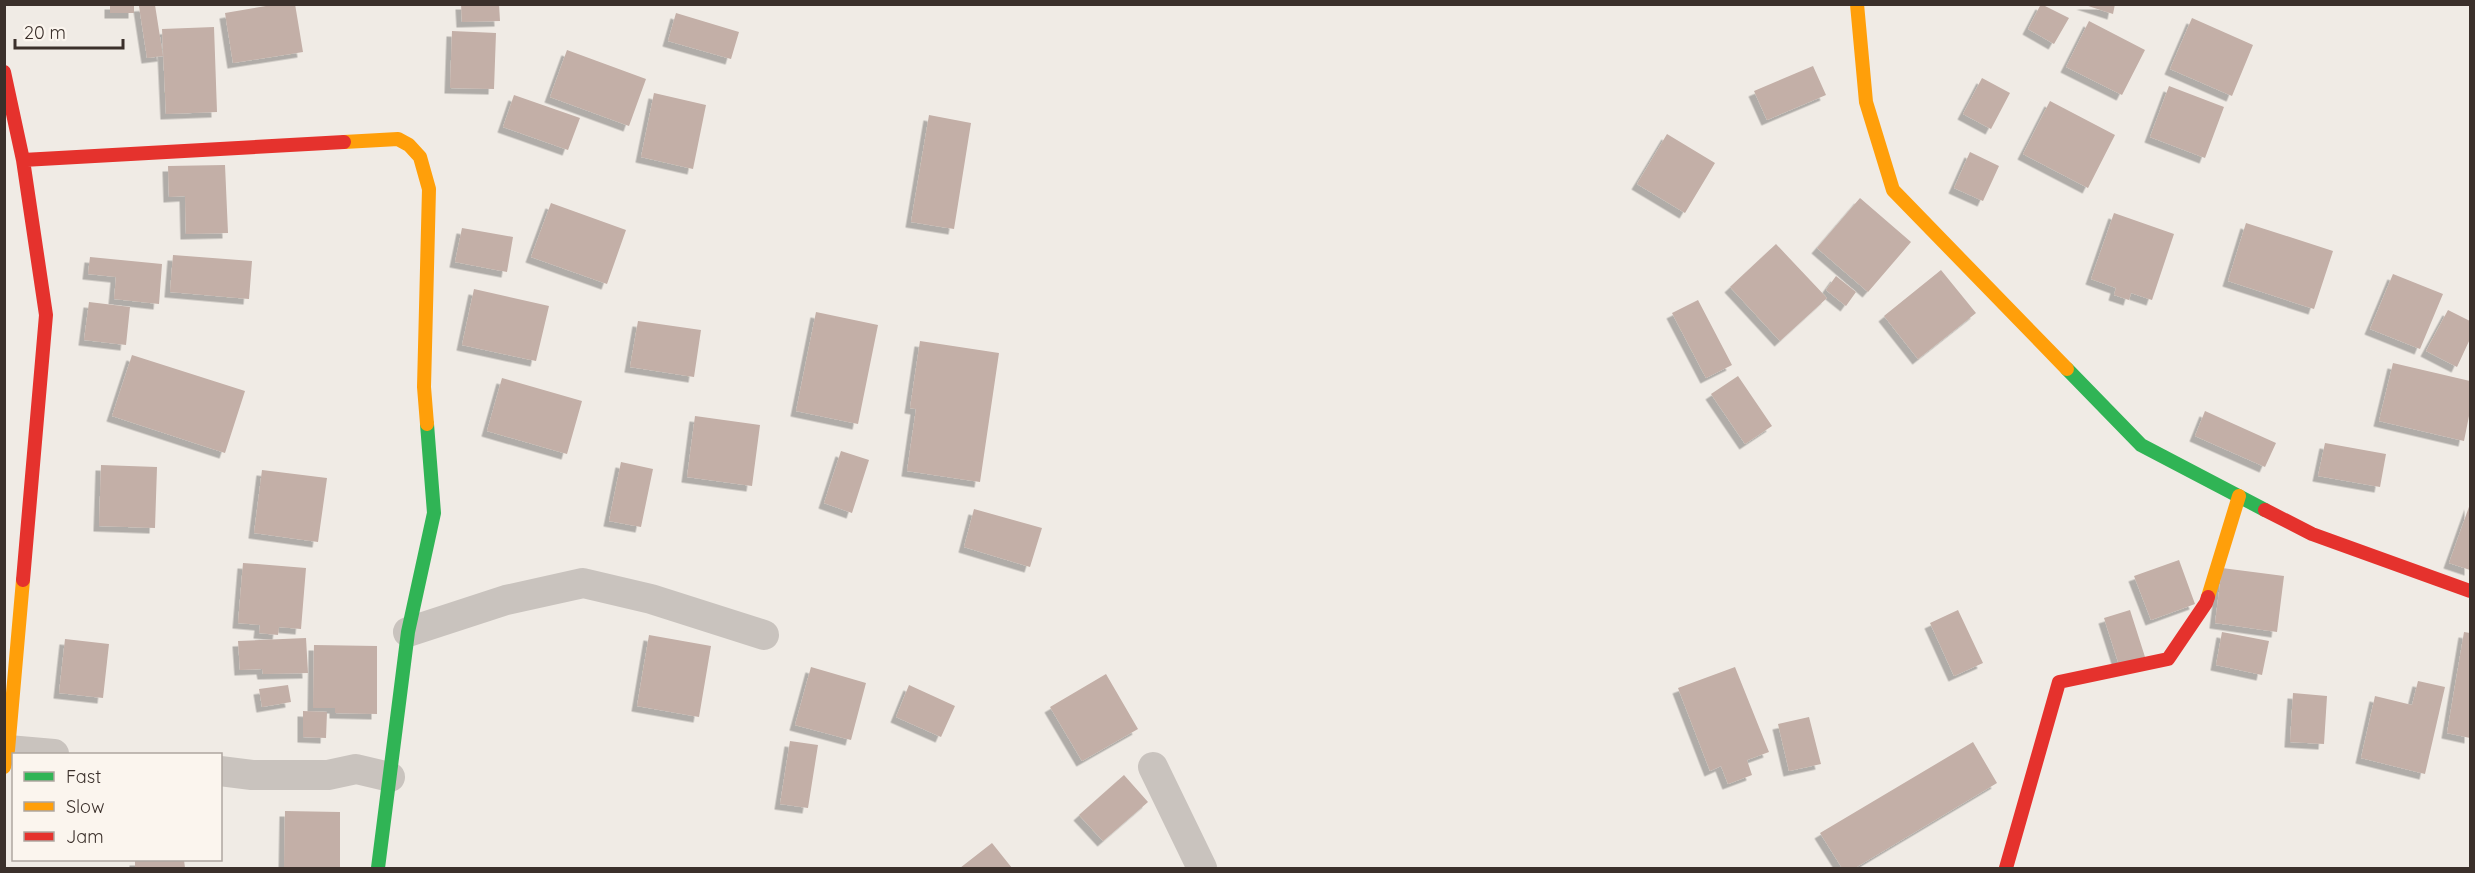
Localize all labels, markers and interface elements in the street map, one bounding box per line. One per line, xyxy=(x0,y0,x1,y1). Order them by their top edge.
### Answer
scale bar xyxy=(15,12,123,50)
text: 20 m xyxy=(24,21,66,44)
legend xyxy=(12,753,222,861)
text: Fast xyxy=(66,765,101,788)
text: Slow xyxy=(66,795,104,818)
text: Jam xyxy=(66,825,104,848)

